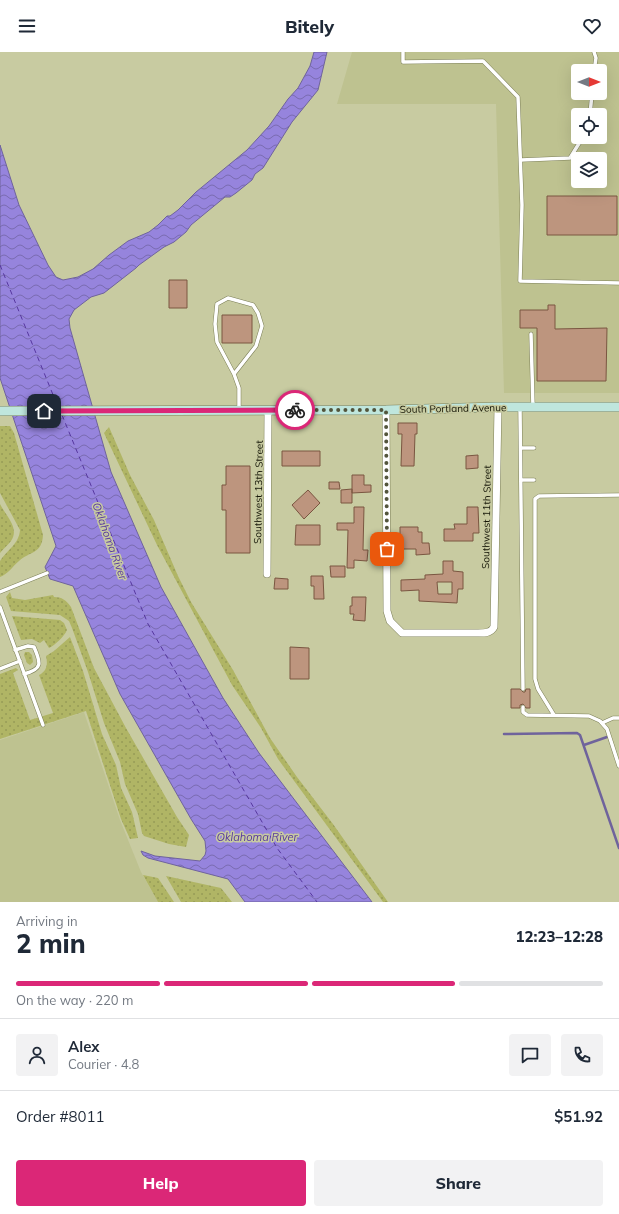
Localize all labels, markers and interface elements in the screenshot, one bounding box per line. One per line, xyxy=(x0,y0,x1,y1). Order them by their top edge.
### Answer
icon: menu xyxy=(16,15,38,37)
text: Bitely xyxy=(285,15,334,38)
icon: heart xyxy=(581,15,603,37)
north arrow xyxy=(571,64,607,100)
map controls xyxy=(571,64,607,188)
button: locate xyxy=(571,108,607,144)
button: layers xyxy=(571,152,607,188)
courier xyxy=(275,390,315,430)
pin xyxy=(27,394,61,428)
icon: bike xyxy=(284,399,306,421)
icon: home xyxy=(33,400,55,422)
street label: South Portland Avenue xyxy=(400,401,506,416)
street label: Southwest 13th Street xyxy=(251,440,266,544)
street label: Southwest 11th Street xyxy=(479,465,494,569)
water label: Oklahoma River xyxy=(90,500,131,582)
pin xyxy=(370,532,404,566)
icon: bag xyxy=(376,538,398,560)
water label: Oklahoma River xyxy=(216,830,299,844)
text: Arriving in xyxy=(16,913,78,929)
text: 2 min xyxy=(16,927,86,960)
text: 12:23–12:28 xyxy=(516,927,603,946)
text: On the way · 220 m xyxy=(16,992,133,1008)
button: person xyxy=(16,1034,58,1076)
button: chat xyxy=(509,1034,551,1076)
button: phone xyxy=(561,1034,603,1076)
text: Alex xyxy=(68,1037,100,1056)
text: Courier · 4.8 xyxy=(68,1056,139,1072)
text: Order #8011 xyxy=(16,1107,104,1126)
text: $51.92 xyxy=(554,1107,603,1126)
button: Help xyxy=(16,1160,306,1206)
button: Share xyxy=(314,1160,603,1206)

